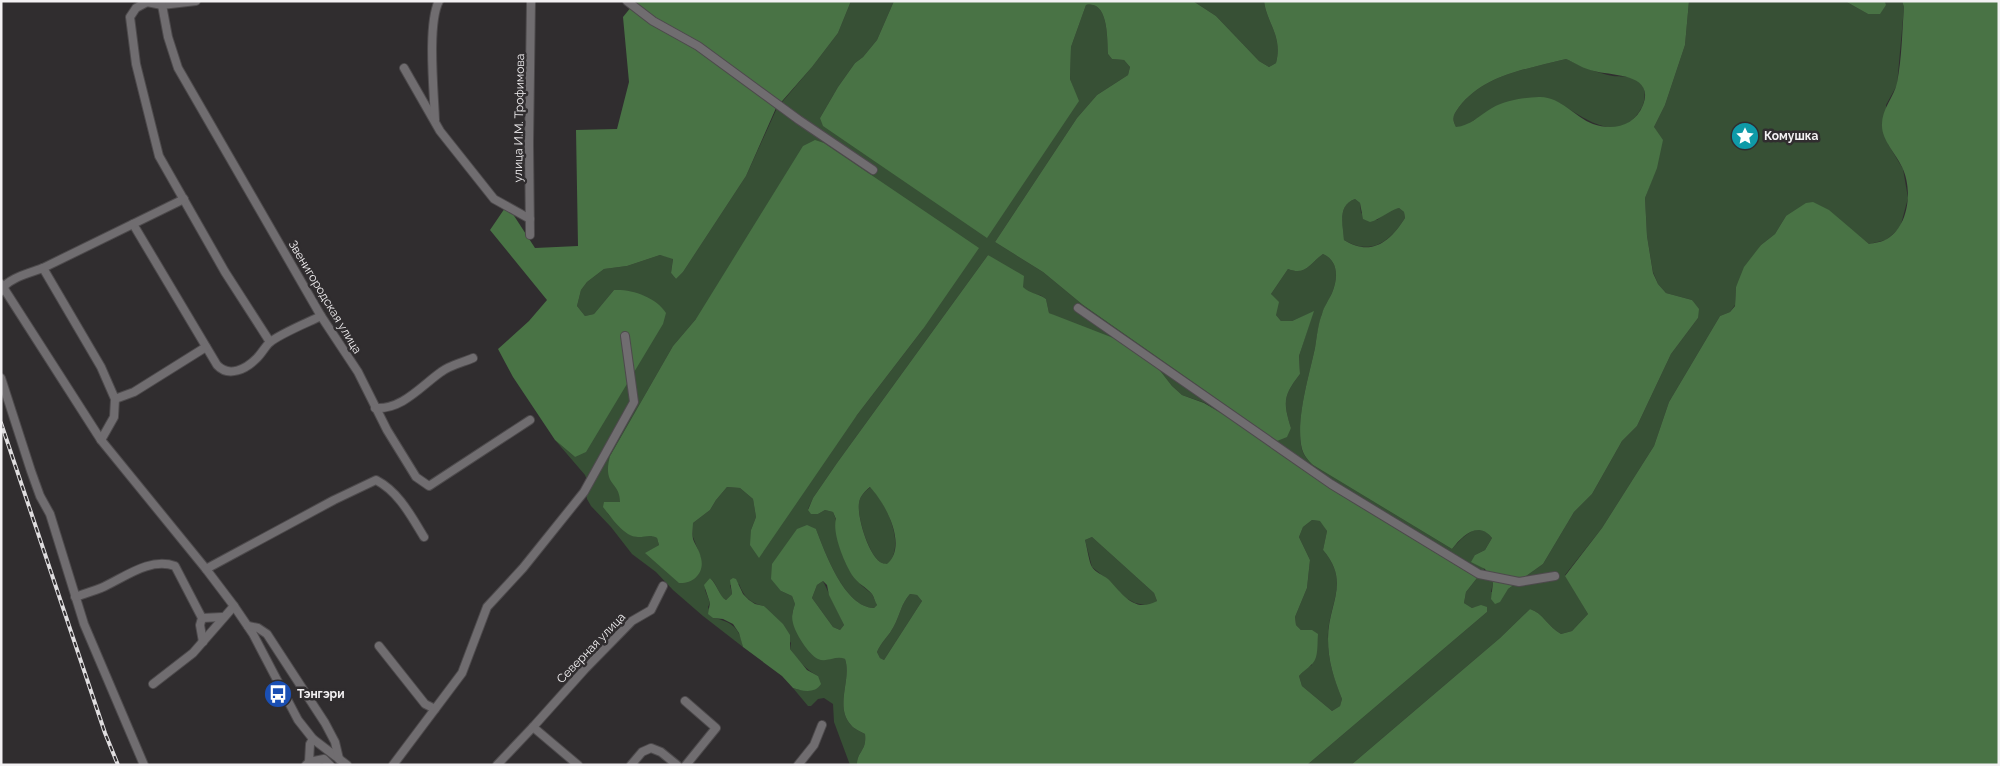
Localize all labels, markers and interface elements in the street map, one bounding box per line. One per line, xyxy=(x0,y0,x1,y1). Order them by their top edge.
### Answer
street label: улица И.М. Трофимова xyxy=(511,54,527,182)
place icon: Комушка xyxy=(1730,121,1760,151)
place label: Комушка xyxy=(1764,129,1819,143)
street label: Звенигородская улица xyxy=(286,238,364,356)
street label: Северная улица xyxy=(554,610,628,686)
bus stop icon: Тэнгэри xyxy=(263,679,293,709)
place label: Тэнгэри xyxy=(297,687,345,701)

